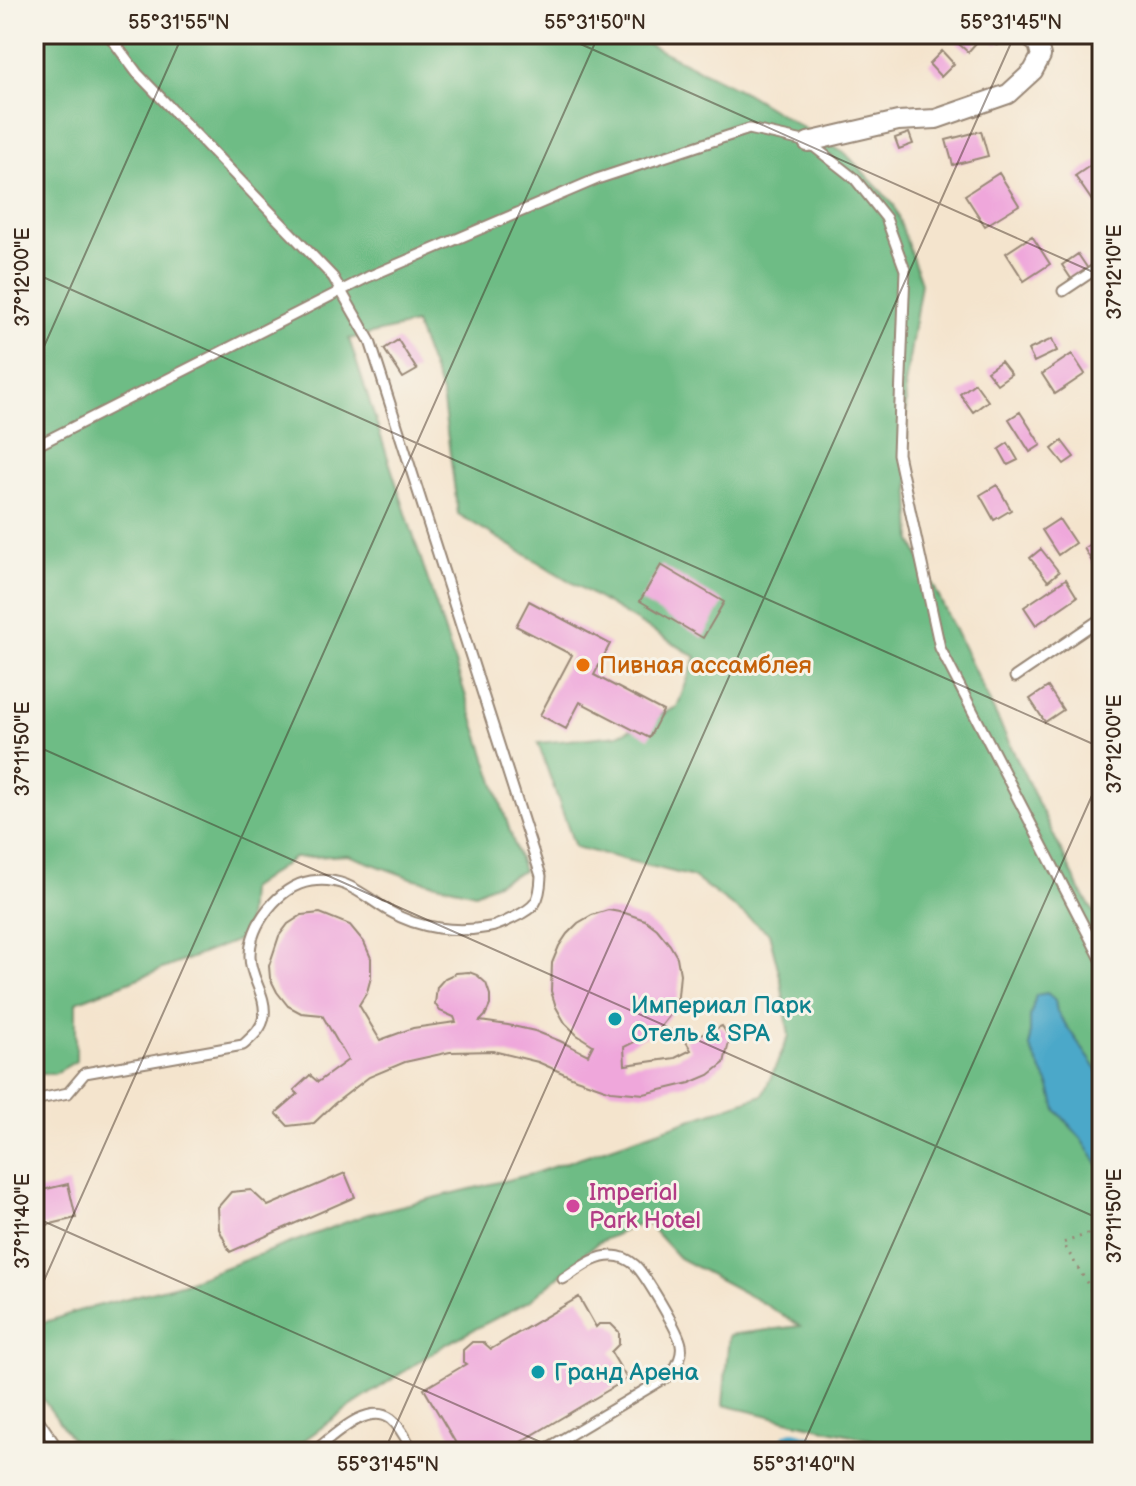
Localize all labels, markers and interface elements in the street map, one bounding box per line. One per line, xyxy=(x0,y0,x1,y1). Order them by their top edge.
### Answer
text: 55°31'55"N xyxy=(128,11,230,35)
text: 55°31'50"N xyxy=(544,11,646,35)
text: 55°31'45"N xyxy=(960,11,1062,35)
text: 37°12'10"E xyxy=(1103,224,1127,320)
text: 37°12'00"E xyxy=(11,227,35,327)
place label: Пивная ассамблея xyxy=(599,651,812,680)
marker: Пивная ассамблея xyxy=(574,656,592,674)
text: 37°12'00"E xyxy=(1103,694,1127,794)
text: 37°11'50"E xyxy=(11,701,35,797)
place label: Империал Парк Отель & SPA xyxy=(631,991,812,1048)
marker: Империал Парк Отель & SPA xyxy=(606,1010,624,1028)
text: 37°11'50"E xyxy=(1103,1168,1127,1264)
text: 37°11'40"E xyxy=(11,1173,35,1269)
place label: Imperial Park Hotel xyxy=(589,1178,701,1235)
marker: Imperial Park Hotel xyxy=(564,1197,582,1215)
place label: Гранд Арена xyxy=(554,1358,699,1387)
marker: Гранд Арена xyxy=(529,1363,547,1381)
text: 55°31'45"N xyxy=(337,1453,439,1477)
text: 55°31'40"N xyxy=(753,1453,855,1477)

